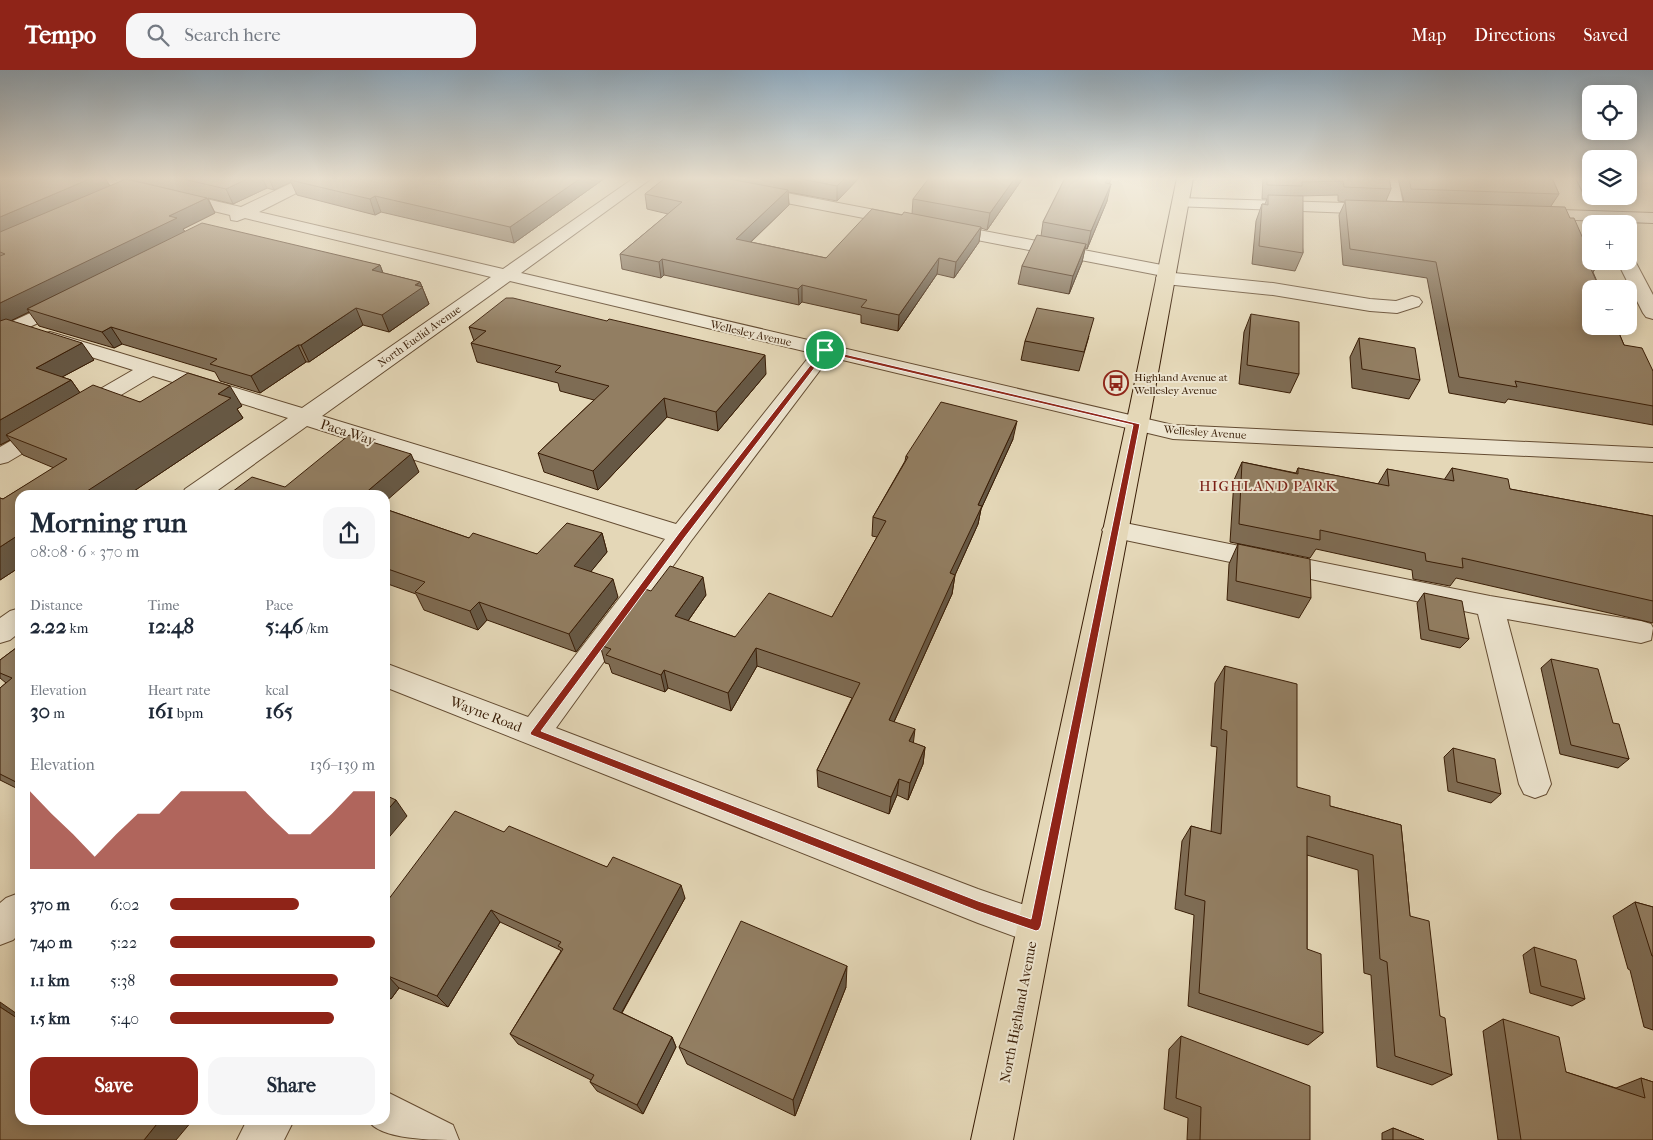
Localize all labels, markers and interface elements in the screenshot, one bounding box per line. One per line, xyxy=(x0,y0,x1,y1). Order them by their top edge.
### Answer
search box xyxy=(126,13,476,58)
text: Tempo xyxy=(25,21,96,49)
icon: search xyxy=(144,21,172,49)
text: Search here xyxy=(184,24,281,46)
text: Map xyxy=(1412,25,1446,46)
text: Directions xyxy=(1474,25,1555,46)
text: Saved xyxy=(1583,25,1628,46)
map controls xyxy=(1582,85,1637,335)
button: locate xyxy=(1582,85,1637,140)
button: layers xyxy=(1582,150,1637,205)
button: + xyxy=(1582,215,1637,270)
button: − xyxy=(1582,280,1637,335)
street label: North Euclid Avenue xyxy=(375,302,464,370)
street label: Wellesley Avenue xyxy=(708,318,793,349)
pin xyxy=(804,329,846,371)
icon: arrive xyxy=(811,336,839,364)
bus stop icon: Highland Avenue at Wellesley Avenue xyxy=(1103,370,1129,396)
place label: Highland Avenue at Wellesley Avenue xyxy=(1133,371,1228,397)
street label: Paca Way xyxy=(318,416,378,450)
street label: Wellesley Avenue xyxy=(1162,423,1247,442)
district label: HIGHLAND PARK xyxy=(1199,477,1337,495)
text: Morning run xyxy=(30,506,187,539)
button: share xyxy=(323,507,375,559)
text: 08:08 · 6 × 370 m xyxy=(30,542,139,561)
text: Distance xyxy=(30,597,83,614)
text: Time xyxy=(148,597,179,614)
text: Pace xyxy=(265,597,293,614)
text: 2.22 xyxy=(30,614,66,638)
text: 12:48 xyxy=(148,614,194,638)
text: 5:46 xyxy=(265,614,303,638)
text: km xyxy=(66,620,88,637)
text: /km xyxy=(303,620,329,637)
text: Elevation xyxy=(30,682,87,699)
text: Heart rate xyxy=(148,682,210,699)
text: kcal xyxy=(265,682,289,699)
street label: Wayne Road xyxy=(447,693,525,736)
text: 30 xyxy=(30,699,50,723)
text: 161 xyxy=(148,699,174,723)
text: 165 xyxy=(265,699,293,723)
text: m xyxy=(50,705,65,722)
text: bpm xyxy=(174,705,203,722)
text: Elevation xyxy=(30,755,95,774)
text: 136–139 m xyxy=(310,755,375,774)
text: 370 m xyxy=(30,895,70,914)
text: 6:02 xyxy=(110,895,140,914)
text: 740 m xyxy=(30,933,72,952)
text: 5:22 xyxy=(110,933,137,952)
street label: North Highland Avenue xyxy=(996,940,1041,1084)
text: 1.1 km xyxy=(30,971,69,990)
text: 5:38 xyxy=(110,971,135,990)
text: 1.5 km xyxy=(30,1009,70,1028)
text: 5:40 xyxy=(110,1009,139,1028)
button: Save xyxy=(30,1057,198,1115)
button: Share xyxy=(208,1057,375,1115)

